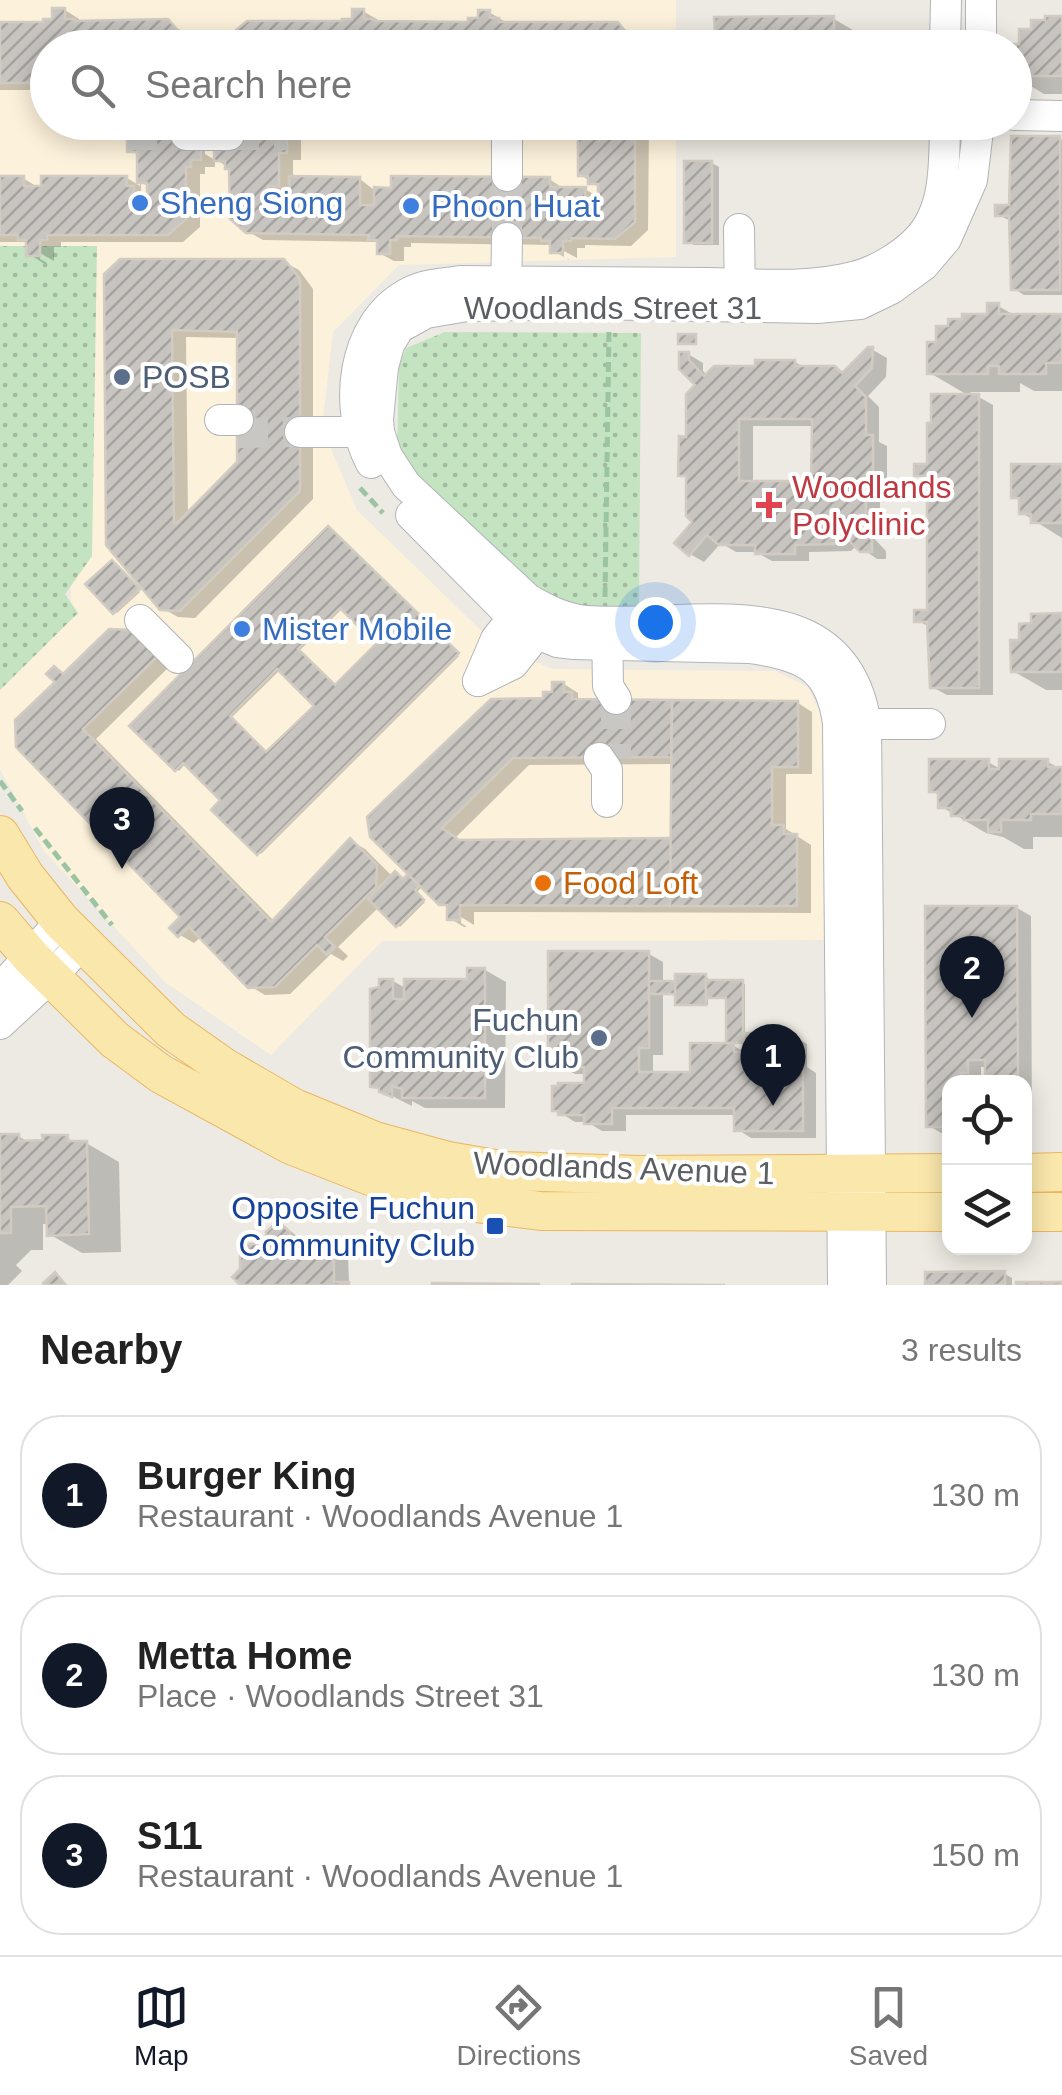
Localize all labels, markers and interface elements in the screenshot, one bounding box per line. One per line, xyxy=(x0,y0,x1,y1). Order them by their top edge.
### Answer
search box xyxy=(30,30,1032,140)
icon: search xyxy=(65,58,120,113)
text: Search here xyxy=(145,64,352,106)
place label: Sheng Siong xyxy=(160,185,343,221)
place label: Phoon Huat xyxy=(431,188,600,224)
marker: Sheng Siong xyxy=(129,192,151,214)
marker: Phoon Huat xyxy=(400,195,422,217)
street label: Woodlands Street 31 xyxy=(464,290,762,326)
place label: POSB xyxy=(142,359,231,395)
marker: POSB xyxy=(111,366,133,388)
place label: Woodlands Polyclinic xyxy=(792,469,952,542)
marker: Woodlands Polyclinic xyxy=(756,492,782,518)
your location xyxy=(630,597,681,648)
place label: Mister Mobile xyxy=(262,611,452,647)
marker: Mister Mobile xyxy=(231,618,253,640)
pin: 3 xyxy=(90,786,154,869)
place label: Food Loft xyxy=(563,865,698,901)
marker: Food Loft xyxy=(532,872,554,894)
pin: 2 xyxy=(940,936,1004,1018)
place label: Fuchun Community Club xyxy=(342,1002,579,1075)
pin: 1 xyxy=(740,1024,806,1106)
marker: Fuchun Community Club xyxy=(588,1027,610,1049)
map controls xyxy=(942,1075,1032,1255)
button: locate xyxy=(942,1075,1032,1165)
street label: Woodlands Avenue 1 xyxy=(473,1145,775,1191)
button: layers xyxy=(942,1165,1032,1255)
place label: Opposite Fuchun Community Club xyxy=(231,1190,475,1263)
marker: Opposite Fuchun Community Club xyxy=(484,1215,506,1237)
text: Nearby xyxy=(40,1326,182,1373)
text: 3 results xyxy=(901,1332,1022,1368)
text: Burger King xyxy=(137,1455,357,1497)
text: 1 xyxy=(66,1477,83,1513)
text: 130 m xyxy=(931,1477,1020,1513)
text: Restaurant · Woodlands Avenue 1 xyxy=(137,1498,623,1534)
text: Metta Home xyxy=(137,1635,352,1677)
text: 2 xyxy=(66,1657,83,1693)
text: 130 m xyxy=(931,1657,1020,1693)
text: Place · Woodlands Street 31 xyxy=(137,1678,544,1714)
text: S11 xyxy=(137,1815,203,1857)
text: 3 xyxy=(66,1837,83,1873)
text: 150 m xyxy=(931,1837,1020,1873)
text: Restaurant · Woodlands Avenue 1 xyxy=(137,1858,623,1894)
tab: Map xyxy=(134,1980,189,2072)
tab: Directions xyxy=(457,1980,581,2072)
tab: Saved xyxy=(849,1980,928,2072)

